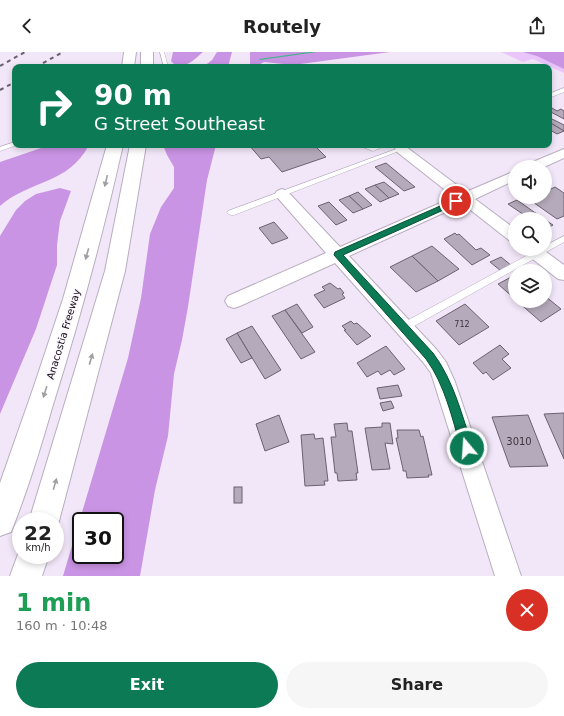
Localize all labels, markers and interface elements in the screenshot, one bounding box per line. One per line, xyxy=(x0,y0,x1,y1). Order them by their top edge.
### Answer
icon: back xyxy=(16,15,38,37)
icon: share xyxy=(526,15,548,37)
text: Routely xyxy=(243,16,321,37)
text: 90 m xyxy=(94,79,172,112)
icon: right xyxy=(28,80,80,132)
text: G Street Southeast xyxy=(94,113,265,134)
map controls xyxy=(508,160,552,308)
button: sound xyxy=(508,160,552,204)
one-way arrow xyxy=(103,175,109,187)
pin xyxy=(439,184,473,218)
icon: arrive xyxy=(445,190,467,212)
button: search xyxy=(508,212,552,256)
one-way arrow xyxy=(84,249,90,261)
button: layers xyxy=(508,264,552,308)
street label: Anacostia Freeway xyxy=(45,288,82,381)
house number: 712 xyxy=(454,320,470,329)
one-way arrow xyxy=(88,352,94,364)
one-way arrow xyxy=(42,386,48,398)
position arrow xyxy=(446,427,488,469)
house number: 3010 xyxy=(506,436,532,447)
one-way arrow xyxy=(52,477,58,489)
speed limit sign: 30 xyxy=(72,512,124,564)
text: 22 xyxy=(24,521,52,545)
text: km/h xyxy=(25,542,51,553)
text: 1 min xyxy=(16,589,91,617)
button: close xyxy=(506,589,548,631)
text: 160 m · 10:48 xyxy=(16,618,107,633)
button: Exit xyxy=(16,662,278,708)
button: Share xyxy=(286,662,548,708)

